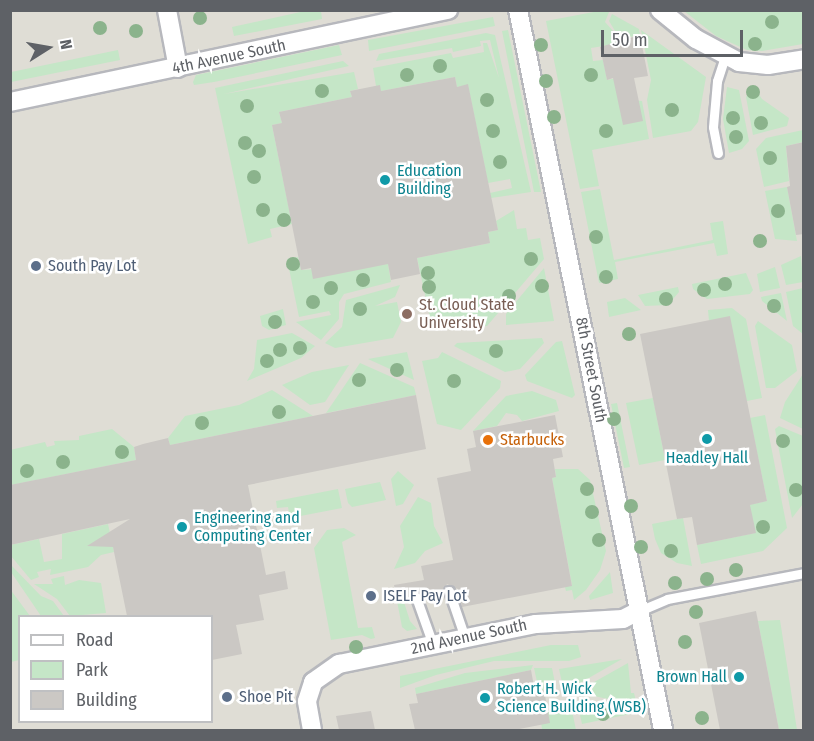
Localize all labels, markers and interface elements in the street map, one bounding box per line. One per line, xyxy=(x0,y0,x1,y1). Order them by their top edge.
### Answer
north arrow xyxy=(18,18,78,78)
scale bar xyxy=(604,18,746,56)
text: 50 m xyxy=(612,29,648,51)
street label: 4th Avenue South xyxy=(171,36,287,78)
text: N xyxy=(56,38,76,51)
place label: Education Building xyxy=(397,161,462,199)
marker: Education Building xyxy=(378,173,392,187)
place label: South Pay Lot xyxy=(48,256,137,276)
marker: South Pay Lot xyxy=(29,259,43,273)
place label: St. Cloud State University xyxy=(419,295,514,333)
marker: St. Cloud State University xyxy=(400,307,414,321)
street label: 8th Street South xyxy=(571,316,611,424)
place label: Starbucks xyxy=(500,430,564,450)
marker: Headley Hall xyxy=(700,432,714,446)
marker: Starbucks xyxy=(481,433,495,447)
place label: Headley Hall xyxy=(666,448,748,468)
place label: Engineering and Computing Center xyxy=(194,508,311,546)
marker: Engineering and Computing Center xyxy=(175,520,189,534)
place label: ISELF Pay Lot xyxy=(383,586,467,606)
marker: ISELF Pay Lot xyxy=(364,589,378,603)
legend xyxy=(18,615,213,723)
street label: 2nd Avenue South xyxy=(409,615,529,659)
text: Road xyxy=(76,629,113,651)
text: Park xyxy=(76,659,108,681)
place label: Brown Hall xyxy=(656,667,727,687)
marker: Brown Hall xyxy=(732,670,746,684)
place label: Robert H. Wick Science Building (WSB) xyxy=(497,679,646,717)
place label: Shoe Pit xyxy=(239,687,293,707)
text: Building xyxy=(76,689,137,711)
marker: Shoe Pit xyxy=(220,690,234,704)
marker: Robert H. Wick Science Building (WSB) xyxy=(478,691,492,705)

